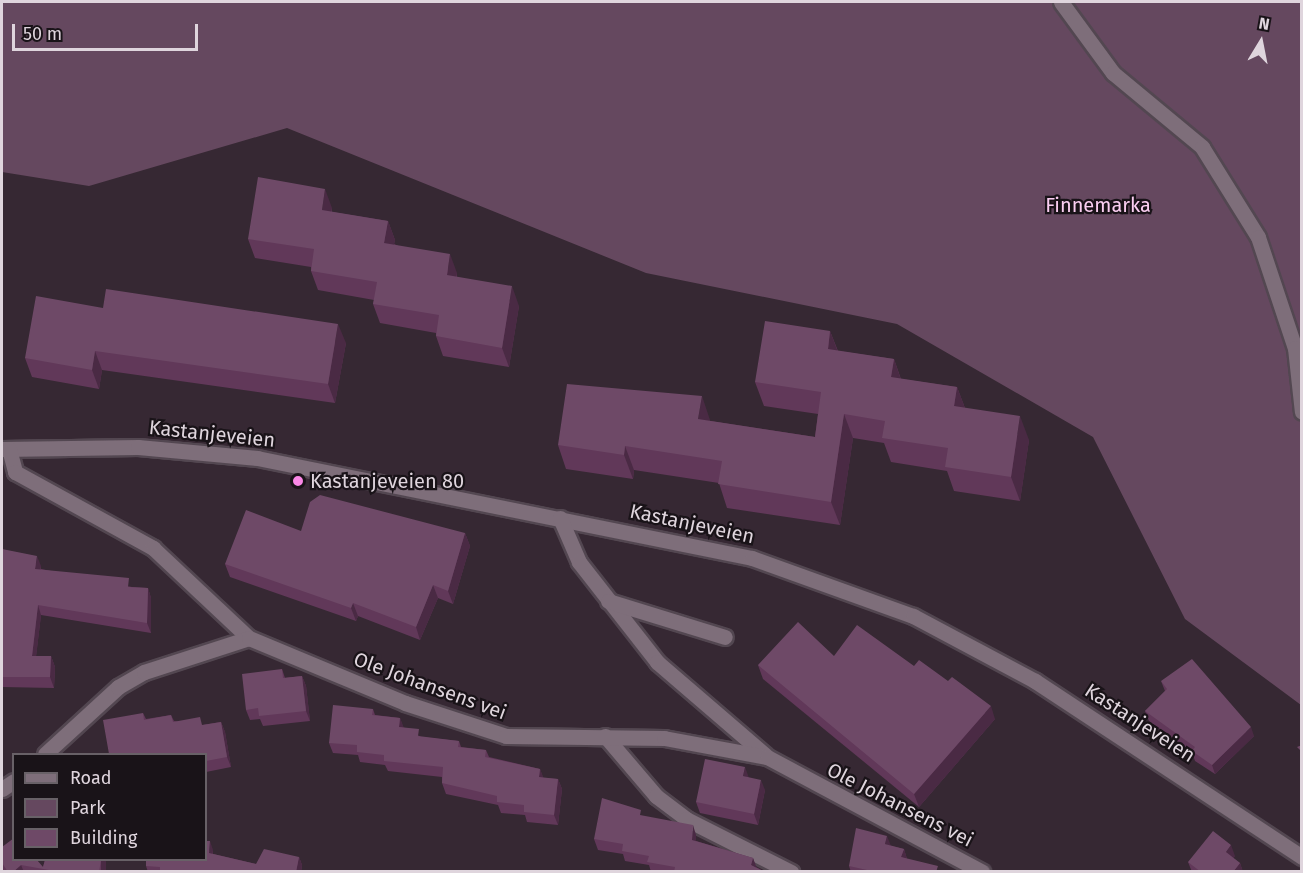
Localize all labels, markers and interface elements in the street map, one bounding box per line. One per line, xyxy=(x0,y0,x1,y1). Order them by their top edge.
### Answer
scale bar xyxy=(15,12,201,50)
north arrow xyxy=(1231,12,1291,72)
text: N xyxy=(1257,14,1271,34)
text: 50 m xyxy=(23,23,62,45)
park label: Finnemarka xyxy=(1045,193,1151,217)
street label: Kastanjeveien xyxy=(148,415,276,453)
place label: Kastanjeveien 80 xyxy=(310,469,464,493)
marker: Kastanjeveien 80 xyxy=(291,474,305,488)
street label: Kastanjeveien xyxy=(628,499,756,549)
street label: Ole Johansens vei xyxy=(350,647,510,725)
street label: Kastanjeveien xyxy=(1080,678,1200,768)
legend xyxy=(12,753,207,861)
street label: Ole Johansens vei xyxy=(823,758,977,852)
text: Road xyxy=(70,767,112,789)
text: Park xyxy=(70,797,105,819)
text: Building xyxy=(70,827,137,849)

